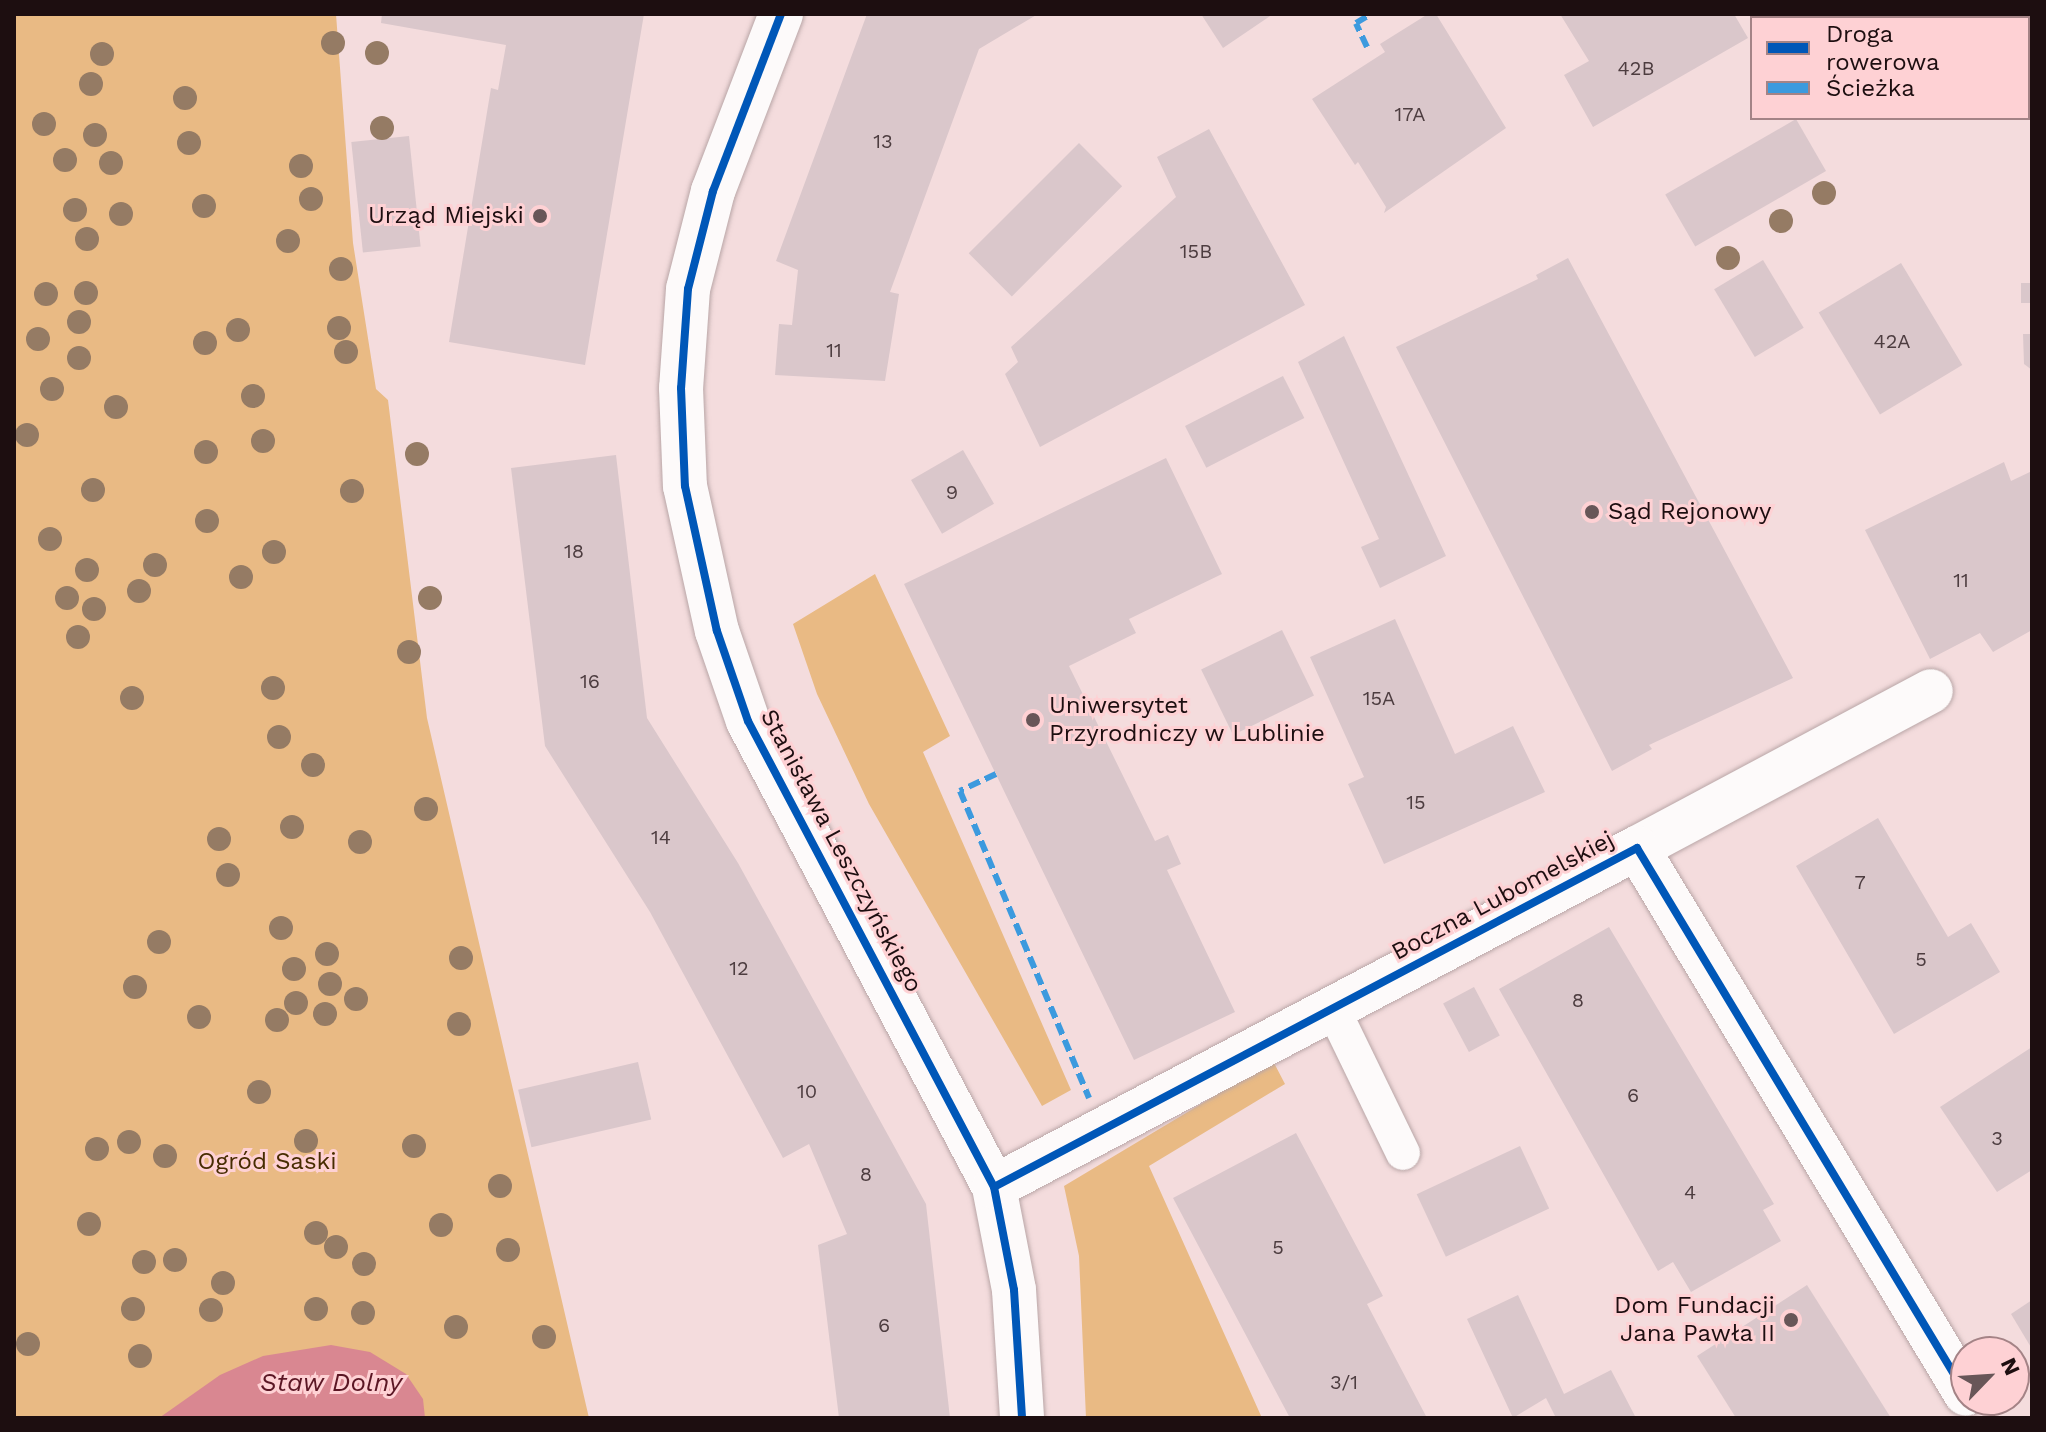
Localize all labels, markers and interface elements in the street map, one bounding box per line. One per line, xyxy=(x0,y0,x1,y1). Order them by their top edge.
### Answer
legend xyxy=(1750,16,2030,120)
text: Droga rowerowa xyxy=(1826,20,1940,76)
house number: 42B xyxy=(1618,56,1654,80)
text: Ścieżka xyxy=(1826,74,1915,102)
house number: 17A xyxy=(1394,102,1426,126)
house number: 13 xyxy=(873,129,893,153)
place label: Urząd Miejski xyxy=(368,202,524,230)
marker: Urząd Miejski xyxy=(531,207,549,225)
house number: 15B xyxy=(1180,239,1212,263)
house number: 42A xyxy=(1873,329,1911,353)
house number: 11 xyxy=(826,338,842,362)
house number: 9 xyxy=(946,480,958,504)
place label: Sąd Rejonowy xyxy=(1608,498,1771,526)
marker: Sąd Rejonowy xyxy=(1583,503,1601,521)
house number: 18 xyxy=(564,539,584,563)
house number: 11 xyxy=(1953,568,1969,592)
house number: 16 xyxy=(580,669,600,693)
house number: 15A xyxy=(1363,686,1395,710)
place label: Uniwersytet Przyrodniczy w Lublinie xyxy=(1049,692,1327,748)
street label: Stanisława Leszczyńskiego xyxy=(754,704,928,998)
marker: Uniwersytet Przyrodniczy w Lublinie xyxy=(1024,711,1042,729)
house number: 15 xyxy=(1406,790,1426,814)
house number: 14 xyxy=(651,825,671,849)
street label: Boczna Lubomelskiej xyxy=(1387,825,1619,967)
house number: 7 xyxy=(1854,870,1866,894)
house number: 5 xyxy=(1915,947,1927,971)
house number: 12 xyxy=(729,956,749,980)
house number: 8 xyxy=(1572,988,1584,1012)
house number: 10 xyxy=(797,1079,817,1103)
house number: 6 xyxy=(1627,1083,1639,1107)
house number: 3 xyxy=(1991,1126,2003,1150)
park label: Ogród Saski xyxy=(197,1148,337,1176)
house number: 8 xyxy=(860,1162,872,1186)
house number: 4 xyxy=(1684,1180,1696,1204)
house number: 5 xyxy=(1272,1235,1284,1259)
place label: Dom Fundacji Jana Pawła II xyxy=(1614,1292,1775,1348)
marker: Dom Fundacji Jana Pawła II xyxy=(1782,1311,1800,1329)
house number: 6 xyxy=(878,1313,890,1337)
north arrow xyxy=(1950,1336,2030,1416)
text: N xyxy=(1996,1354,2025,1379)
water label: Staw Dolny xyxy=(260,1367,402,1399)
house number: 3/1 xyxy=(1330,1370,1358,1394)

